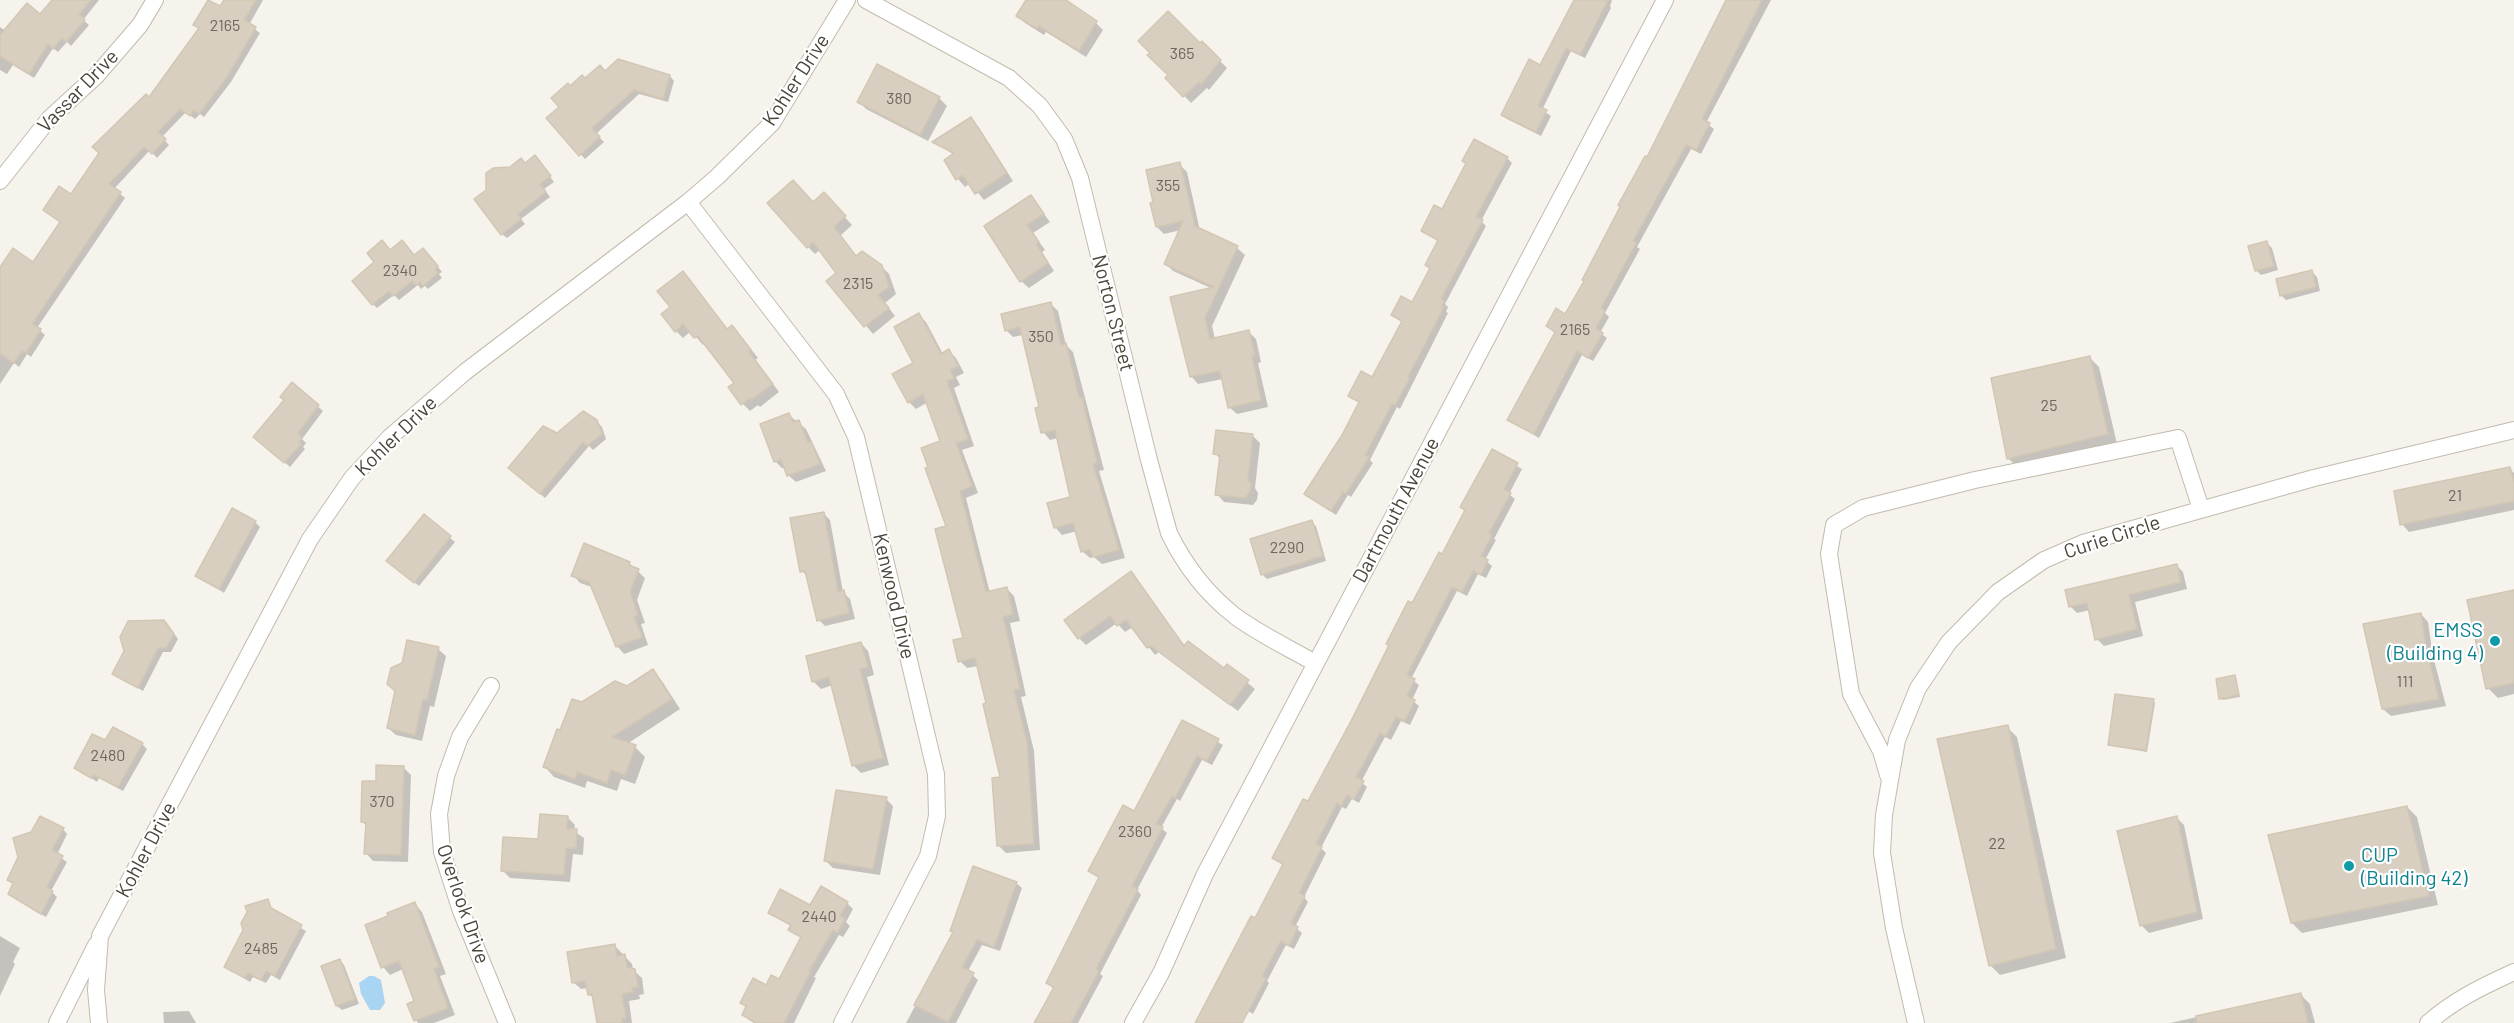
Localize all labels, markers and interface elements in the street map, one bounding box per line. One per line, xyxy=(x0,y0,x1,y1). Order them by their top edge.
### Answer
house number: 2165 xyxy=(210,16,240,36)
street label: Kohler Drive xyxy=(757,30,835,130)
house number: 365 xyxy=(1170,44,1194,64)
street label: Vassar Drive xyxy=(33,45,123,137)
house number: 380 xyxy=(886,89,912,109)
house number: 355 xyxy=(1156,176,1180,196)
street label: Norton Street xyxy=(1087,252,1139,374)
house number: 2340 xyxy=(383,261,417,281)
house number: 2315 xyxy=(843,274,873,294)
house number: 2165 xyxy=(1560,320,1590,340)
house number: 350 xyxy=(1028,327,1054,347)
street label: Kohler Drive xyxy=(350,391,442,481)
house number: 25 xyxy=(2041,396,2057,416)
street label: Dartmouth Avenue xyxy=(1348,433,1444,587)
house number: 21 xyxy=(2448,486,2462,506)
street label: Curie Circle xyxy=(2061,510,2163,564)
street label: Kenwood Drive xyxy=(868,531,920,661)
house number: 2290 xyxy=(1270,538,1304,558)
place label: EMSS (Building 4) xyxy=(2387,618,2483,665)
marker: EMSS (Building 4) xyxy=(2488,634,2502,648)
house number: 111 xyxy=(2397,672,2413,692)
house number: 2480 xyxy=(91,746,125,766)
house number: 370 xyxy=(370,792,394,812)
street label: Kohler Drive xyxy=(111,798,181,902)
house number: 2360 xyxy=(1118,822,1152,842)
house number: 22 xyxy=(1988,834,2006,854)
street label: Overlook Drive xyxy=(431,841,495,967)
place label: CUP (Building 42) xyxy=(2361,843,2467,890)
marker: CUP (Building 42) xyxy=(2342,859,2356,873)
house number: 2440 xyxy=(801,907,837,927)
house number: 2485 xyxy=(244,939,278,959)

